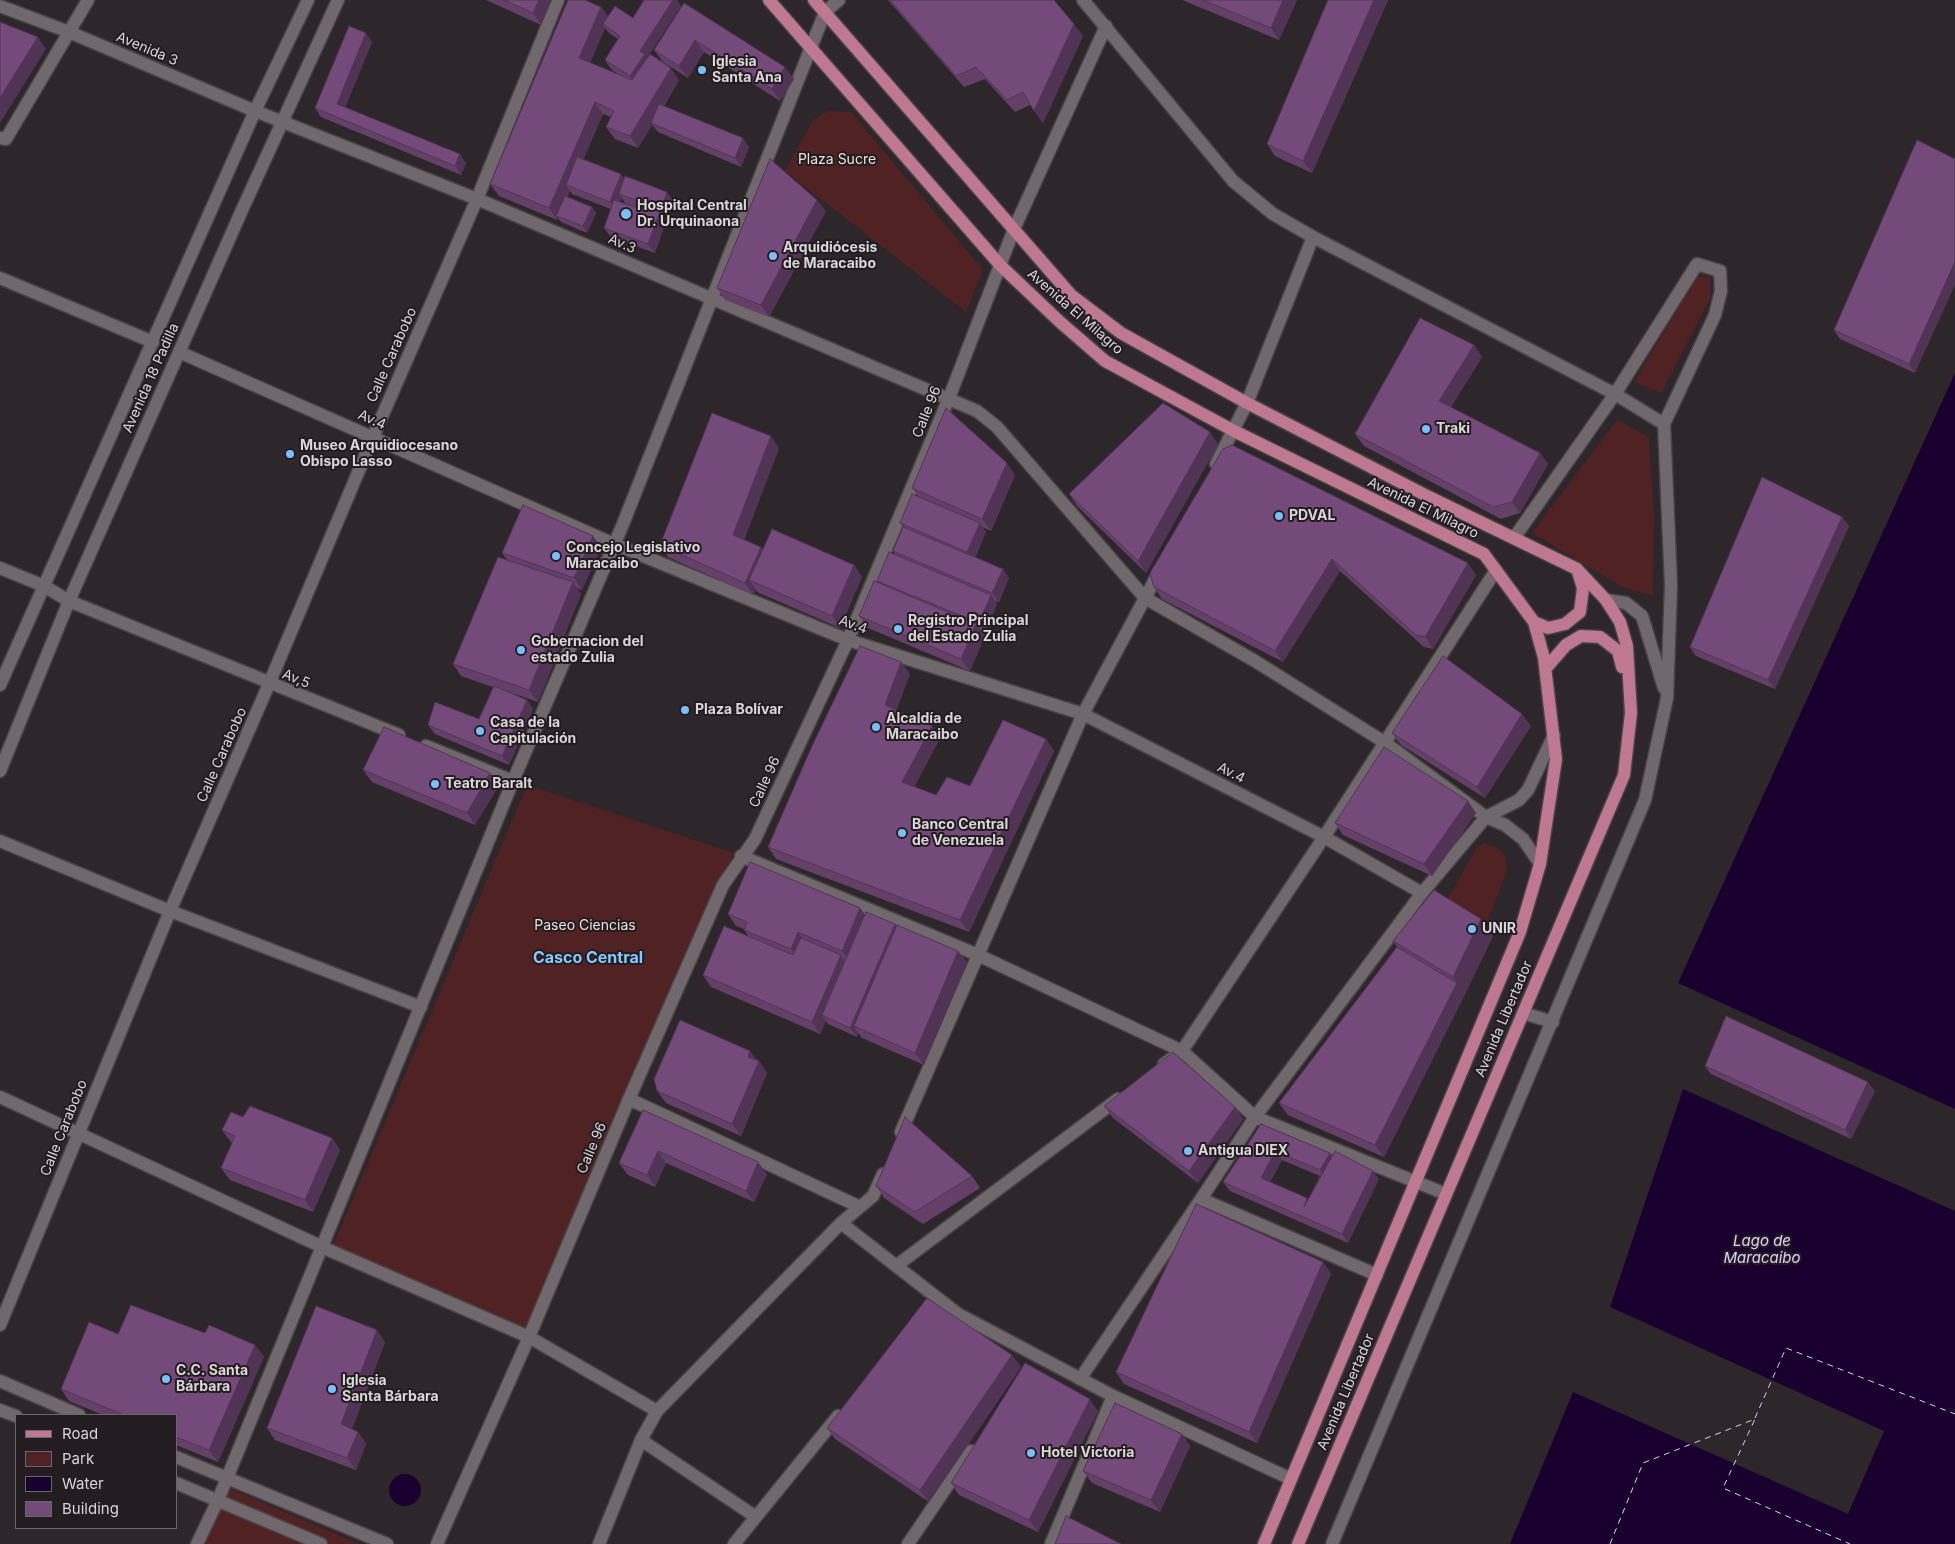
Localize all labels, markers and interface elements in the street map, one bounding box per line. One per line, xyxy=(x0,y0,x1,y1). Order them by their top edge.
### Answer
street label: Avenida 3 xyxy=(114,29,180,69)
place label: Iglesia Santa Ana xyxy=(712,54,782,86)
marker: Iglesia Santa Ana xyxy=(696,64,708,76)
park label: Plaza Sucre xyxy=(798,152,876,168)
place label: Hospital Central Dr. Urquinaona xyxy=(637,198,747,230)
marker: Hospital Central Dr. Urquinaona xyxy=(619,207,633,221)
street label: Av.3 xyxy=(606,231,638,257)
place label: Arquidiócesis de Maracaibo xyxy=(783,240,877,272)
marker: Arquidiócesis de Maracaibo xyxy=(767,250,779,262)
street label: Avenida El Milagro xyxy=(1024,266,1126,358)
street label: Calle Carabobo xyxy=(364,305,420,405)
street label: Avenida 18 Padilla xyxy=(119,321,183,435)
street label: Calle 96 xyxy=(909,384,945,440)
street label: Av.4 xyxy=(355,406,389,434)
place label: Traki xyxy=(1436,421,1470,437)
marker: Traki xyxy=(1420,423,1432,435)
place label: Museo Arquidiocesano Obispo Lasso xyxy=(300,438,458,471)
marker: Museo Arquidiocesano Obispo Lasso xyxy=(284,448,296,460)
street label: Avenida El Milagro xyxy=(1365,474,1481,542)
place label: PDVAL xyxy=(1289,508,1335,524)
marker: PDVAL xyxy=(1273,510,1285,522)
place label: Concejo Legislativo Maracaibo xyxy=(566,540,700,572)
marker: Concejo Legislativo Maracaibo xyxy=(550,550,562,562)
street label: Av.4 xyxy=(836,612,870,638)
place label: Registro Principal del Estado Zulia xyxy=(908,613,1029,646)
marker: Registro Principal del Estado Zulia xyxy=(892,623,904,635)
place label: Gobernacion del estado Zulia xyxy=(531,634,644,666)
marker: Gobernacion del estado Zulia xyxy=(515,644,527,656)
street label: Av,5 xyxy=(280,666,312,692)
place label: Plaza Bolívar xyxy=(695,702,783,718)
marker: Plaza Bolívar xyxy=(679,704,691,716)
street label: Calle Carabobo xyxy=(194,705,250,805)
place label: Alcaldía de Maracaibo xyxy=(886,711,962,744)
place label: Casa de la Capitulación xyxy=(490,715,576,748)
marker: Alcaldía de Maracaibo xyxy=(870,721,882,733)
marker: Casa de la Capitulación xyxy=(474,725,486,737)
street label: Calle 96 xyxy=(746,754,784,810)
street label: Av.4 xyxy=(1214,759,1248,787)
place label: Teatro Baralt xyxy=(445,776,532,792)
marker: Teatro Baralt xyxy=(429,778,441,790)
place label: Banco Central de Venezuela xyxy=(912,817,1008,850)
marker: Banco Central de Venezuela xyxy=(896,827,908,839)
park label: Paseo Ciencias xyxy=(534,918,636,934)
place label: UNIR xyxy=(1482,921,1516,937)
marker: UNIR xyxy=(1466,923,1478,935)
district label: Casco Central xyxy=(533,948,643,968)
street label: Avenida Libertador xyxy=(1472,958,1536,1080)
street label: Calle Carabobo xyxy=(37,1078,91,1178)
street label: Calle 96 xyxy=(574,1120,610,1176)
place label: Antigua DIEX xyxy=(1198,1143,1288,1159)
marker: Antigua DIEX xyxy=(1182,1145,1194,1157)
water label: Lago de Maracaibo xyxy=(1724,1232,1800,1267)
street label: Avenida Libertador xyxy=(1314,1331,1378,1453)
place label: C.C. Santa Bárbara xyxy=(176,1363,248,1395)
marker: C.C. Santa Bárbara xyxy=(160,1373,172,1385)
place label: Iglesia Santa Bárbara xyxy=(342,1373,439,1405)
marker: Iglesia Santa Bárbara xyxy=(326,1383,338,1395)
legend xyxy=(15,1414,178,1529)
text: Road xyxy=(62,1424,98,1443)
place label: Hotel Victoria xyxy=(1041,1445,1134,1461)
marker: Hotel Victoria xyxy=(1025,1447,1037,1459)
text: Park xyxy=(62,1449,94,1468)
text: Water xyxy=(62,1474,104,1493)
text: Building xyxy=(62,1499,119,1518)

